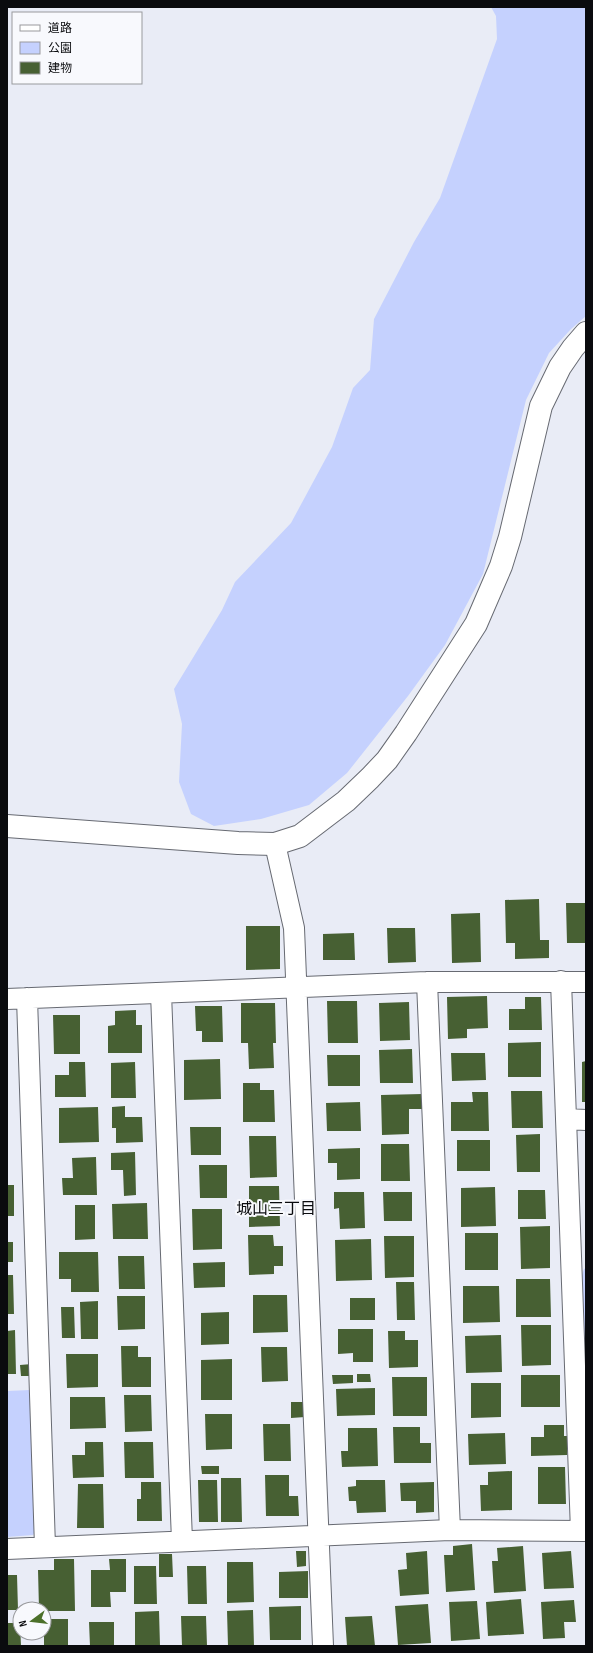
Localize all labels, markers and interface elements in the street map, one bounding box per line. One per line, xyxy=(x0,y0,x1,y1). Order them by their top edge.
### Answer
legend xyxy=(12,12,142,84)
text: 道路 xyxy=(48,21,72,36)
text: 公園 xyxy=(48,41,72,56)
text: 建物 xyxy=(48,61,72,76)
district label: 城山三丁目 xyxy=(236,1200,316,1219)
north arrow xyxy=(12,1601,52,1641)
text: N xyxy=(16,1619,30,1628)

